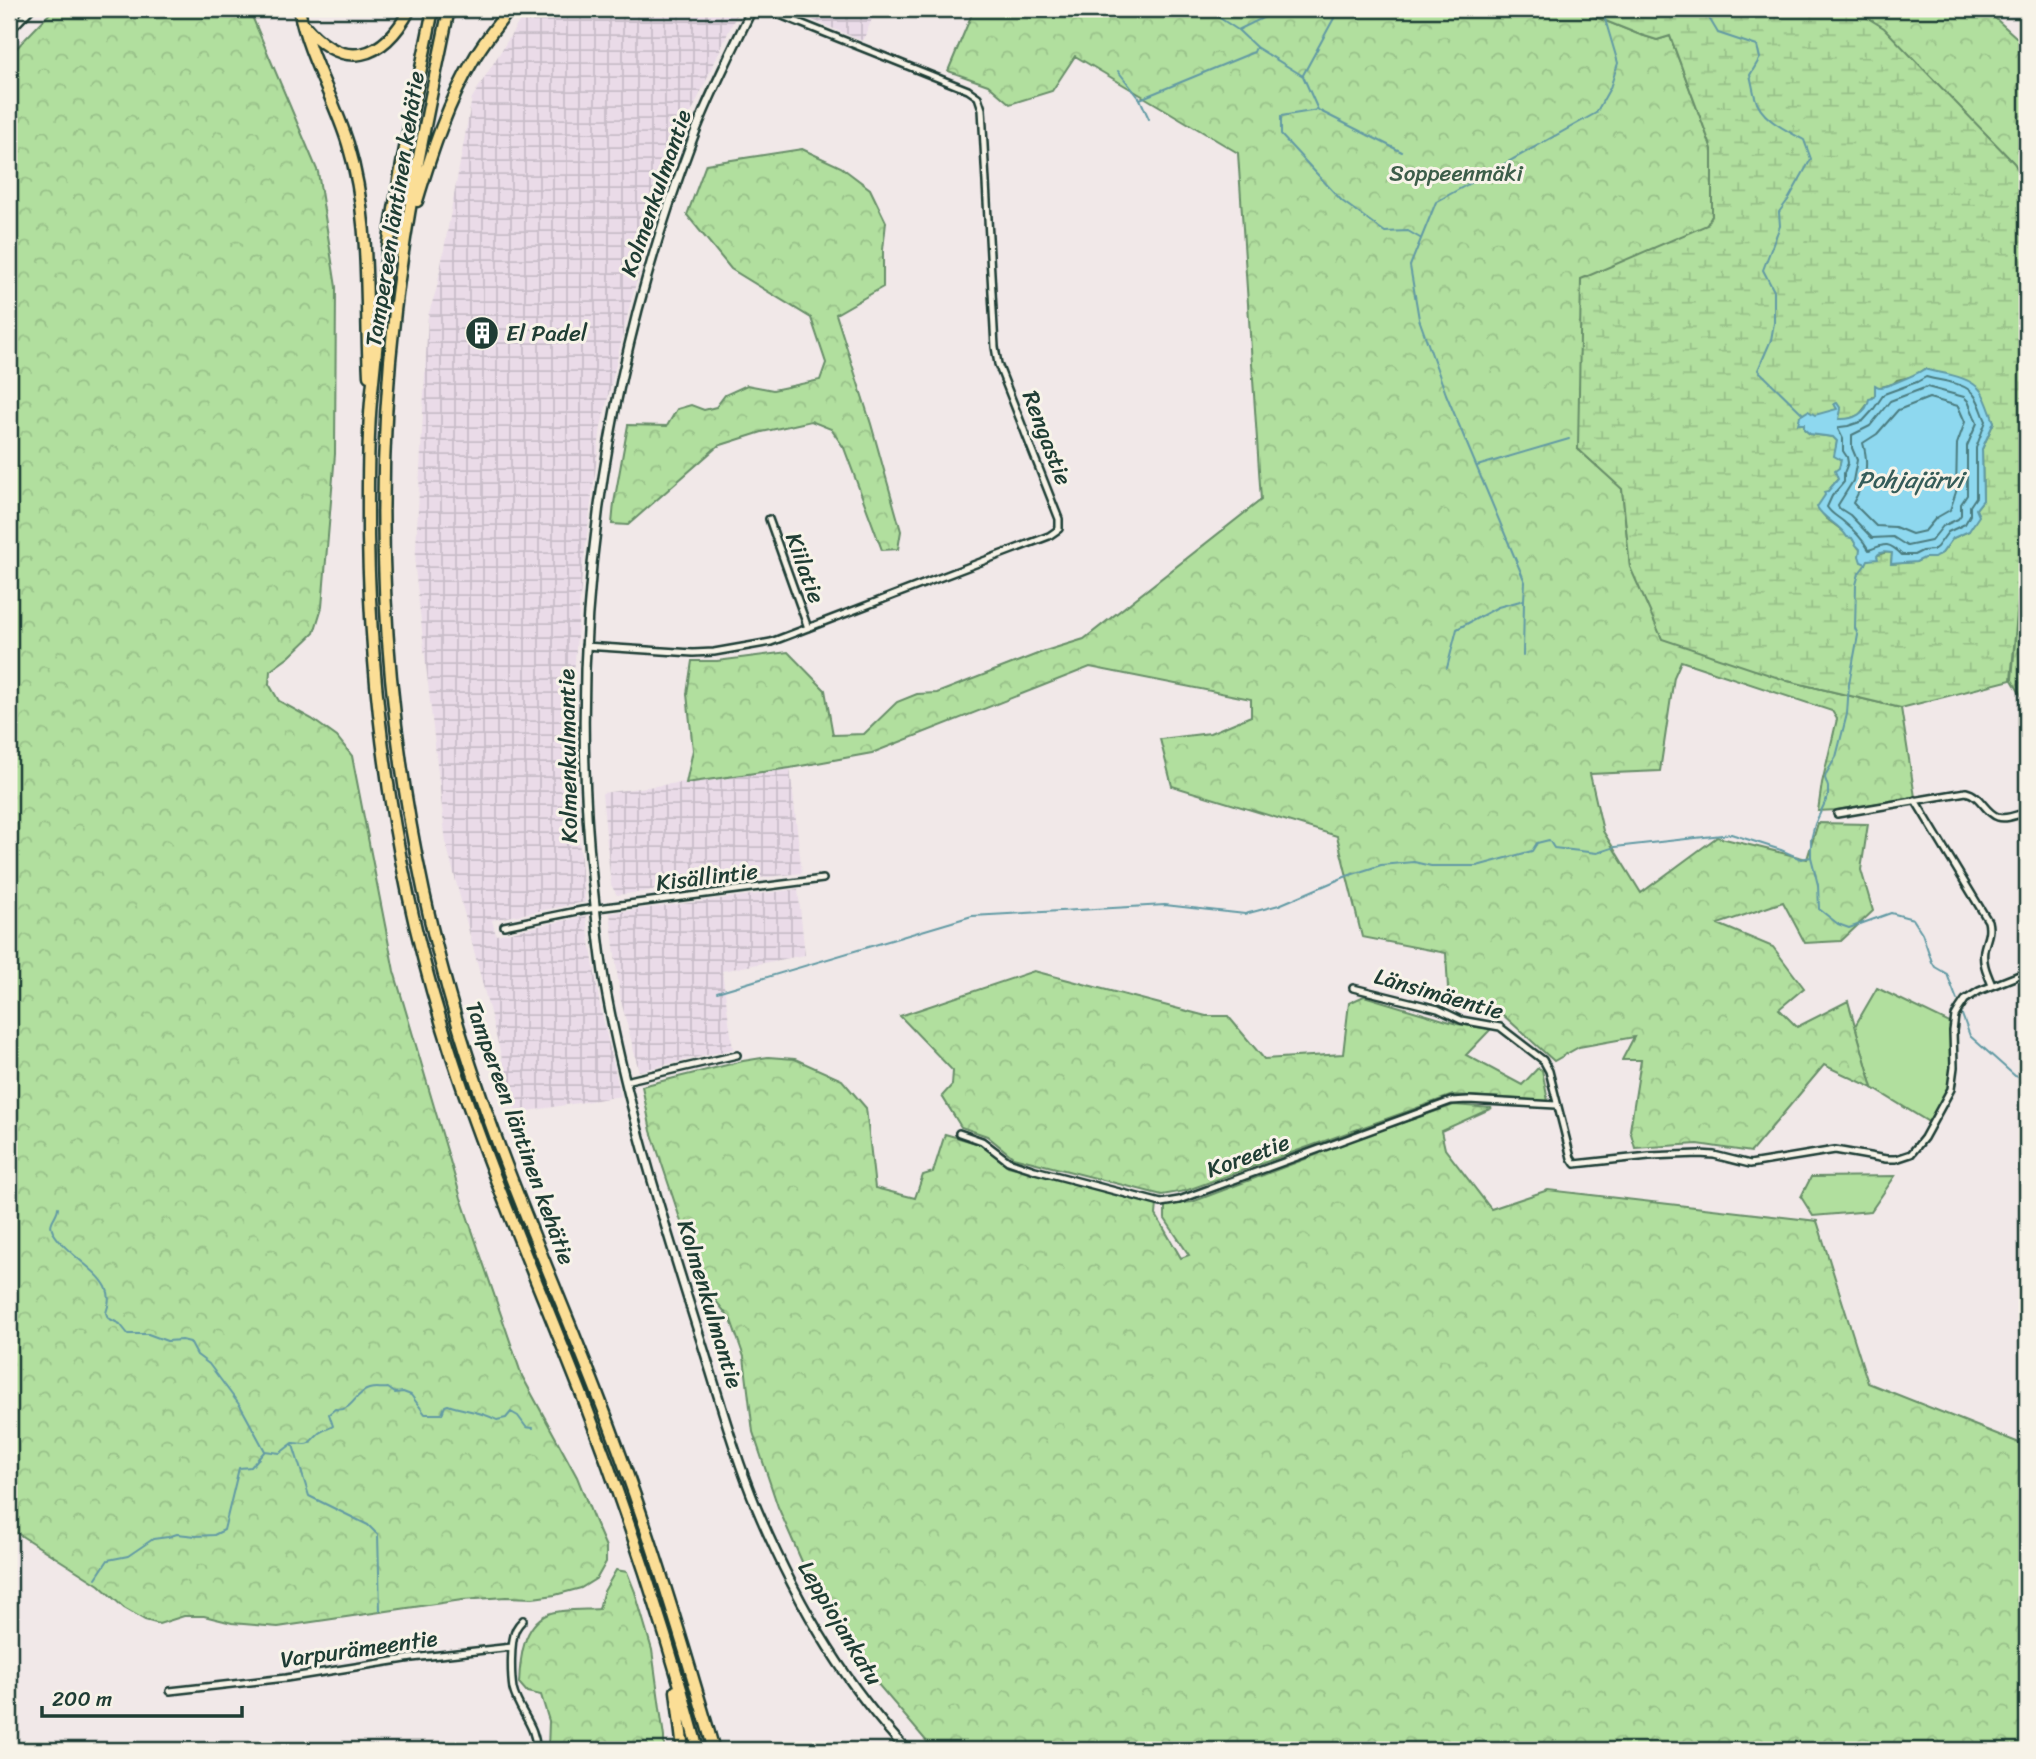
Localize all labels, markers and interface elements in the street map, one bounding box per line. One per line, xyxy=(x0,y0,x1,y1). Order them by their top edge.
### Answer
street label: Tampereen läntinen kehätie xyxy=(353,68,437,350)
street label: Kolmenkulmantie xyxy=(608,104,704,282)
park label: Soppeenmäki xyxy=(1389,153,1523,194)
place label: El Padel xyxy=(506,313,588,354)
building icon: El Padel xyxy=(463,314,501,352)
street label: Rengastie xyxy=(1010,384,1084,492)
water label: Pohjajärvi xyxy=(1857,459,1967,501)
street label: Kiilatie xyxy=(773,527,837,609)
street label: Kolmenkulmantie xyxy=(546,668,590,844)
street label: Kisällintie xyxy=(654,850,761,904)
street label: Länsimäentie xyxy=(1369,956,1509,1032)
street label: Tampereen läntinen kehätie xyxy=(453,995,587,1271)
street label: Koreetie xyxy=(1200,1122,1296,1190)
street label: Kolmenkulmantie xyxy=(665,1215,755,1393)
street label: Leppiojankatu xyxy=(786,1552,894,1694)
street label: Varpurämeentie xyxy=(278,1618,440,1680)
scale bar xyxy=(42,1675,242,1719)
text: 200 m xyxy=(52,1680,112,1718)

